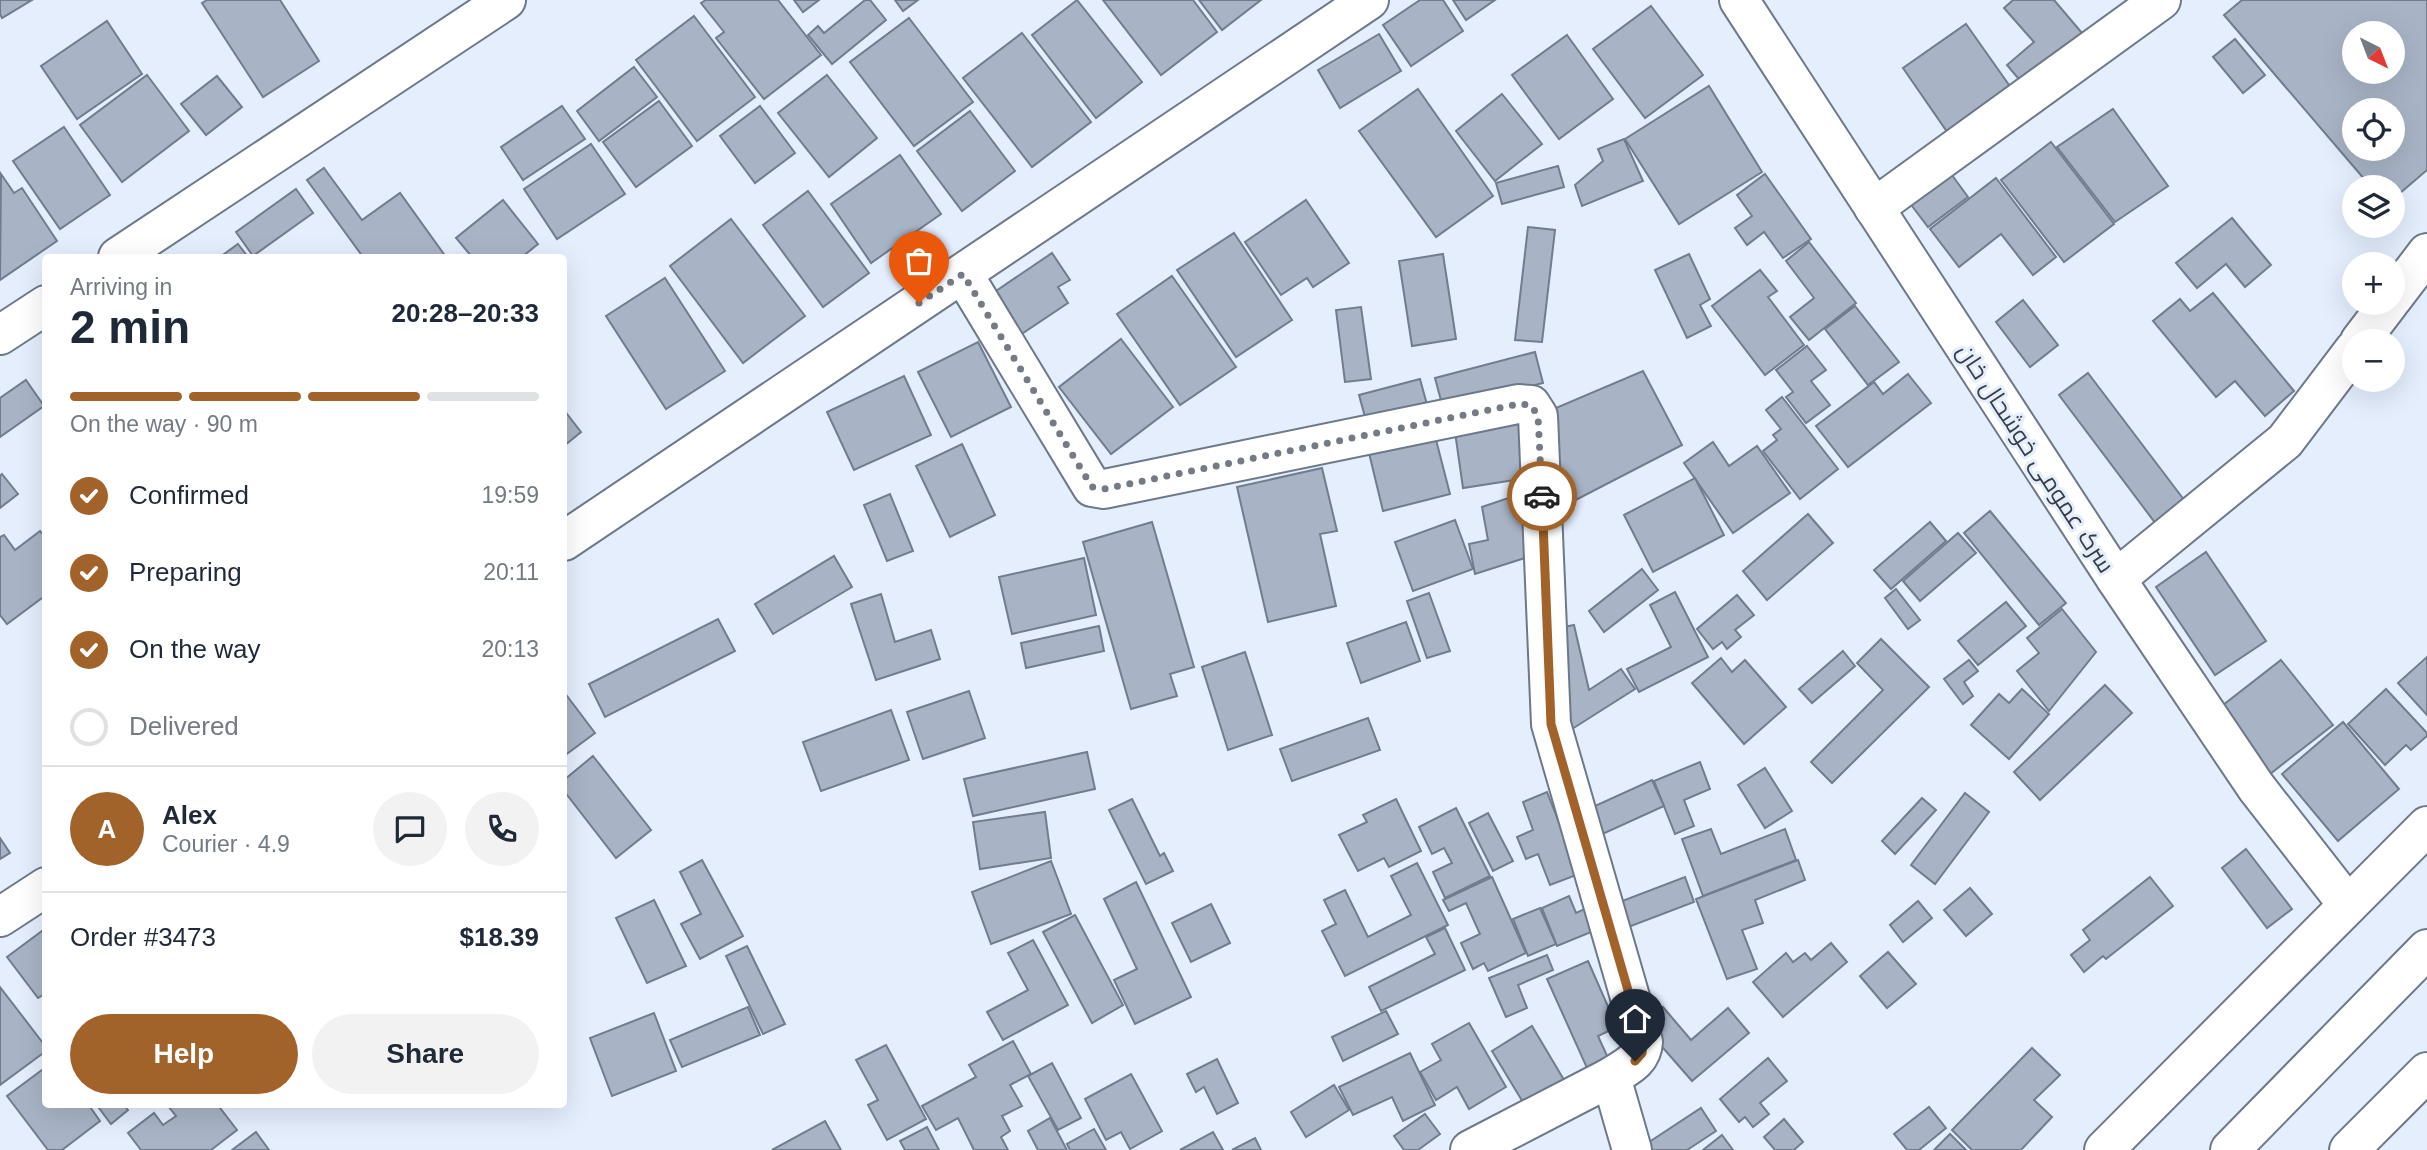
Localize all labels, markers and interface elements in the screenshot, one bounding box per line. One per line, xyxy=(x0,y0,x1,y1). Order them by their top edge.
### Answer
north arrow xyxy=(2342,21,2404,84)
map controls xyxy=(2342,21,2405,392)
button: locate xyxy=(2342,98,2405,161)
button: layers xyxy=(2342,175,2405,238)
pin xyxy=(889,231,949,303)
icon: bag xyxy=(900,242,938,280)
button: + xyxy=(2342,252,2405,315)
text: Arriving in xyxy=(70,274,172,300)
text: 20:28–20:33 xyxy=(392,298,539,328)
text: 2 min xyxy=(70,301,190,353)
button: − xyxy=(2342,329,2405,392)
street label: سرک عمومی خوشحال خان xyxy=(1951,339,2120,578)
text: On the way · 90 m xyxy=(70,411,258,437)
courier xyxy=(1507,461,1577,531)
icon: check xyxy=(70,477,108,515)
icon: car xyxy=(1523,477,1561,515)
text: Confirmed xyxy=(129,480,249,510)
text: 19:59 xyxy=(481,482,539,508)
icon: check xyxy=(70,554,108,592)
text: Preparing xyxy=(129,557,242,587)
text: 20:11 xyxy=(483,559,539,585)
icon: check xyxy=(70,631,108,669)
text: On the way xyxy=(129,634,261,664)
text: 20:13 xyxy=(481,636,539,662)
text: Delivered xyxy=(129,711,239,741)
button: chat xyxy=(373,792,447,866)
button: phone xyxy=(465,792,539,866)
text: Alex xyxy=(162,800,217,830)
text: A xyxy=(98,814,116,844)
text: Courier · 4.9 xyxy=(162,831,290,857)
text: Order #3473 xyxy=(70,922,216,952)
text: $18.39 xyxy=(459,922,539,952)
pin xyxy=(1605,989,1665,1061)
icon: home xyxy=(1616,1000,1654,1038)
button: Help xyxy=(70,1014,298,1094)
button: Share xyxy=(312,1014,539,1094)

